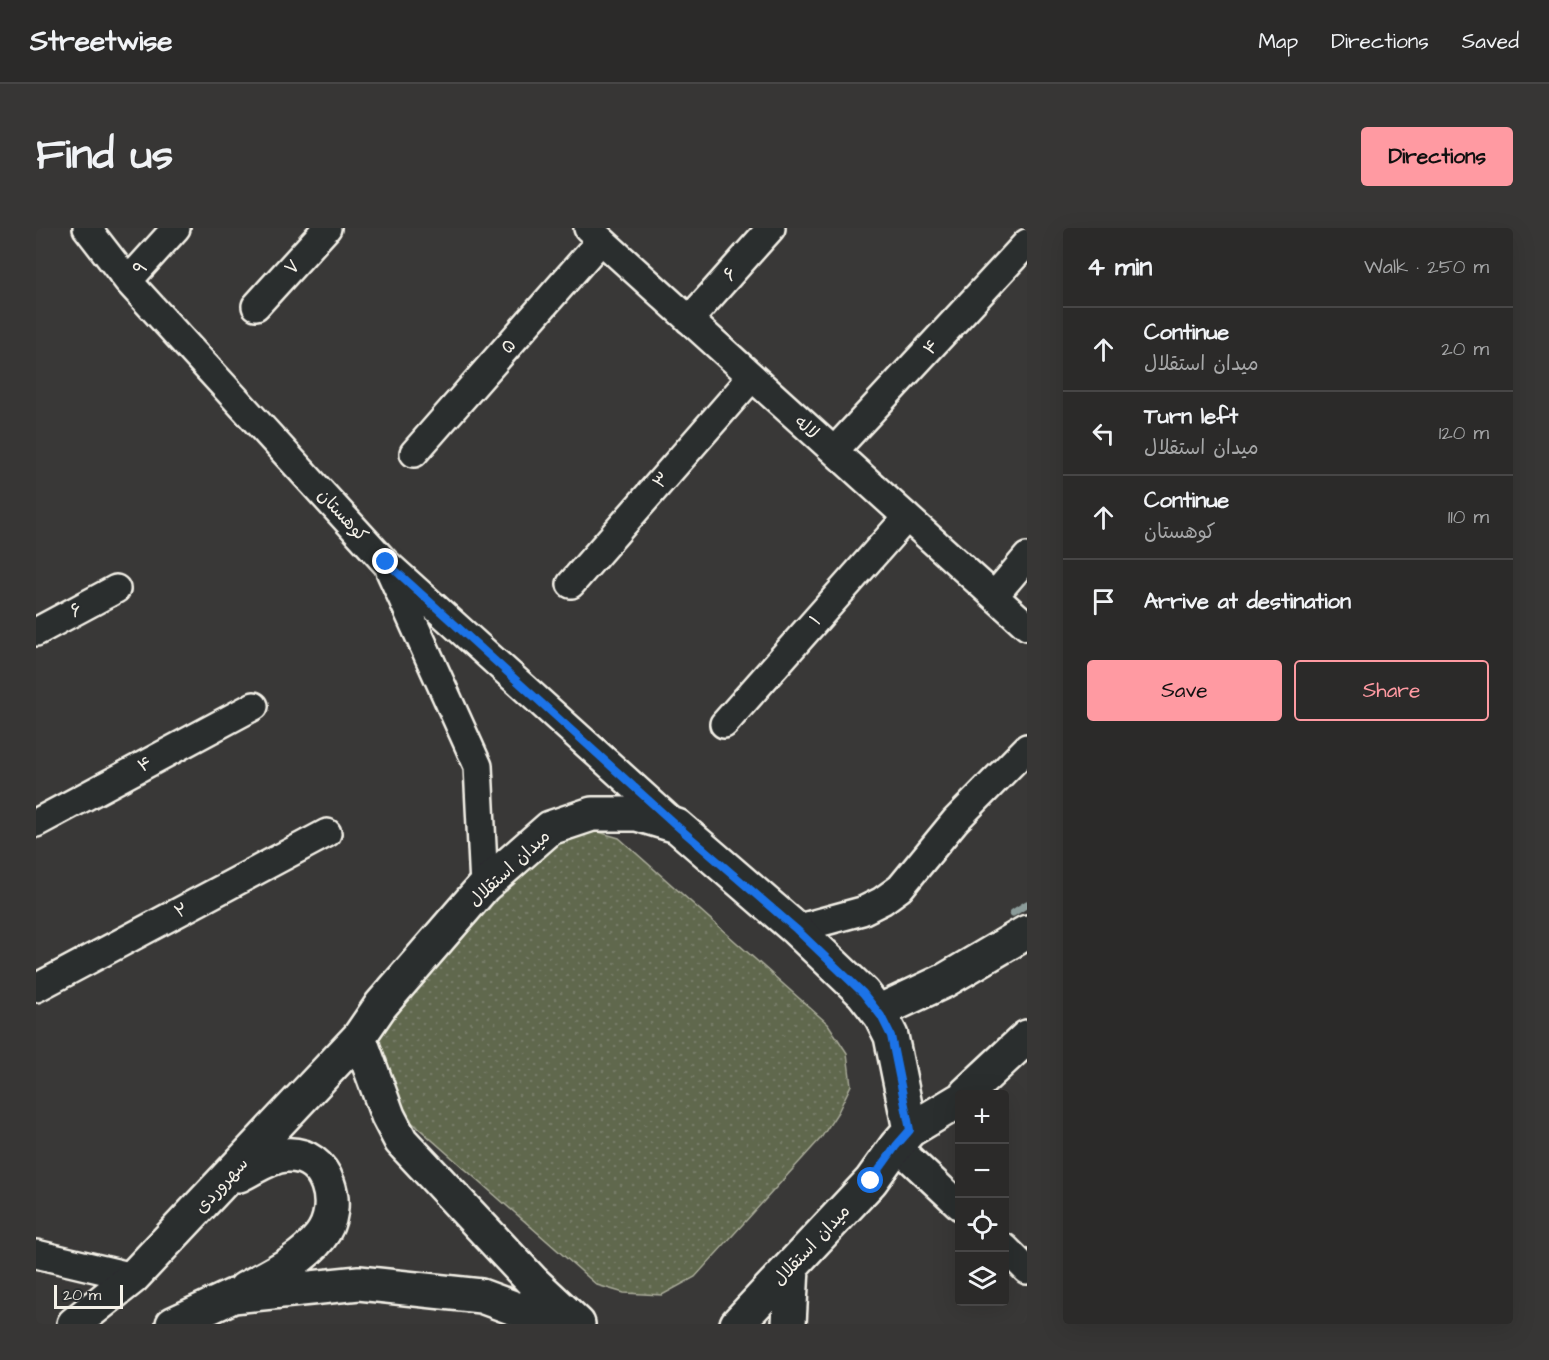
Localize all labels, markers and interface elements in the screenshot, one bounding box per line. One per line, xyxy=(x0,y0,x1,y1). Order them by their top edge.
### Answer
text: Streetwise xyxy=(30,22,172,61)
text: Map xyxy=(1258,27,1298,56)
text: Directions xyxy=(1331,27,1429,56)
text: Saved xyxy=(1462,27,1519,56)
text: Find us xyxy=(36,127,173,185)
button: Directions xyxy=(1361,127,1513,186)
text: 4 min xyxy=(1087,249,1152,285)
text: Walk · 250 m xyxy=(1364,253,1489,281)
street label: ۷ xyxy=(279,254,306,280)
street label: ۹ xyxy=(127,256,153,281)
street label: ۶ xyxy=(717,262,743,287)
text: Continue xyxy=(1144,317,1229,348)
street label: ۵ xyxy=(495,333,522,359)
icon: ahead xyxy=(1087,333,1120,366)
street label: ۴ xyxy=(918,334,945,361)
text: 20 m xyxy=(1441,335,1489,363)
text: میدان استقلال xyxy=(1144,350,1259,378)
text: Turn left xyxy=(1144,401,1238,432)
street label: لاله xyxy=(789,410,824,445)
icon: left xyxy=(1087,417,1120,450)
text: 120 m xyxy=(1439,419,1489,447)
text: میدان استقلال xyxy=(1144,434,1259,462)
street label: ۳ xyxy=(647,467,676,494)
street label: کوهستان xyxy=(312,483,374,548)
text: Continue xyxy=(1144,485,1229,516)
icon: ahead xyxy=(1087,501,1120,534)
text: 110 m xyxy=(1448,503,1489,531)
text: کوهستان xyxy=(1144,518,1216,546)
route end xyxy=(372,548,398,574)
icon: arrive xyxy=(1087,585,1120,618)
text: Arrive at destination xyxy=(1144,586,1351,617)
street label: ۶ xyxy=(66,597,87,624)
street label: ۱ xyxy=(804,610,827,631)
button: Save xyxy=(1087,660,1282,721)
button: Share xyxy=(1294,660,1489,721)
street label: ۴ xyxy=(133,750,157,779)
street label: میدان استقلال xyxy=(463,824,556,913)
street label: ۲ xyxy=(170,897,192,924)
map controls xyxy=(955,1090,1009,1306)
button: + xyxy=(955,1090,1009,1144)
button: − xyxy=(955,1144,1009,1198)
street label: سهروردی xyxy=(189,1152,254,1219)
route start xyxy=(857,1167,883,1193)
button: locate xyxy=(955,1198,1009,1252)
street label: میدان استقلال xyxy=(767,1199,856,1292)
button: layers xyxy=(955,1252,1009,1306)
scale bar xyxy=(54,1282,123,1310)
text: 20 m xyxy=(63,1284,101,1306)

